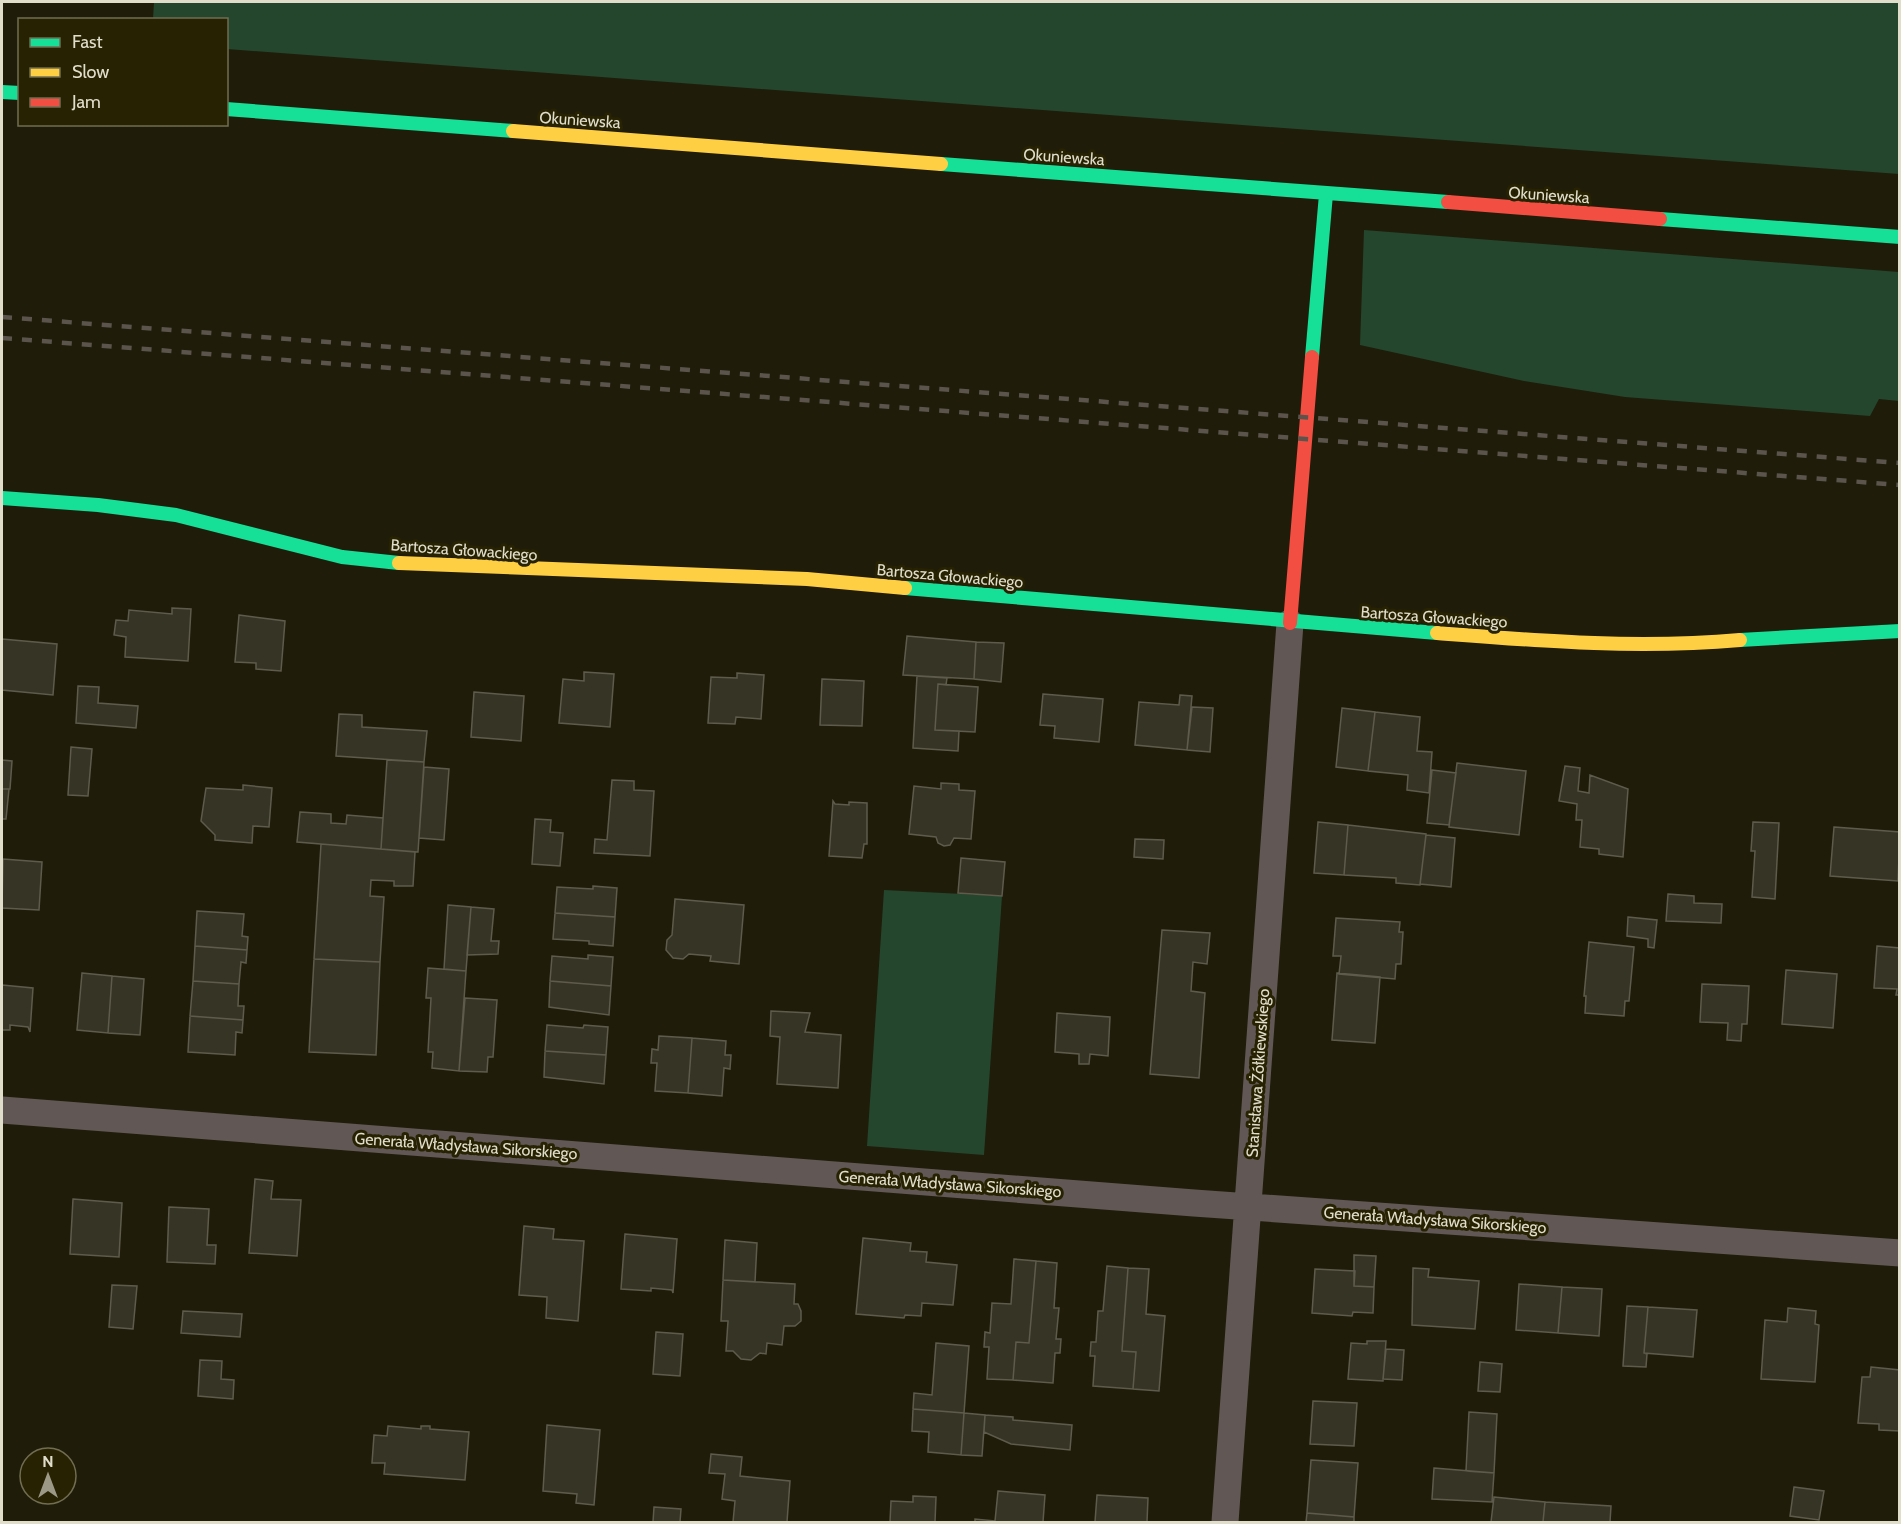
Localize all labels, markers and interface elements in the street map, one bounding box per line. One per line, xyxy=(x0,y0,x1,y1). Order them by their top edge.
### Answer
legend xyxy=(18,18,228,126)
text: Fast xyxy=(72,31,103,53)
text: Slow xyxy=(72,61,109,83)
text: Jam xyxy=(71,91,101,113)
street label: Okuniewska xyxy=(539,108,622,132)
street label: Okuniewska xyxy=(1023,145,1106,169)
street label: Okuniewska xyxy=(1508,183,1591,207)
street label: Bartosza Głowackiego xyxy=(390,535,538,565)
street label: Bartosza Głowackiego xyxy=(876,560,1024,592)
street label: Bartosza Głowackiego xyxy=(1360,602,1508,632)
street label: Stanisława Żółkiewskiego xyxy=(1243,988,1273,1158)
street label: Generała Władysława Sikorskiego xyxy=(354,1129,578,1163)
street label: Generała Władysława Sikorskiego xyxy=(838,1167,1062,1201)
street label: Generała Władysława Sikorskiego xyxy=(1323,1203,1547,1237)
north arrow xyxy=(18,1446,78,1506)
text: N xyxy=(42,1452,54,1471)

